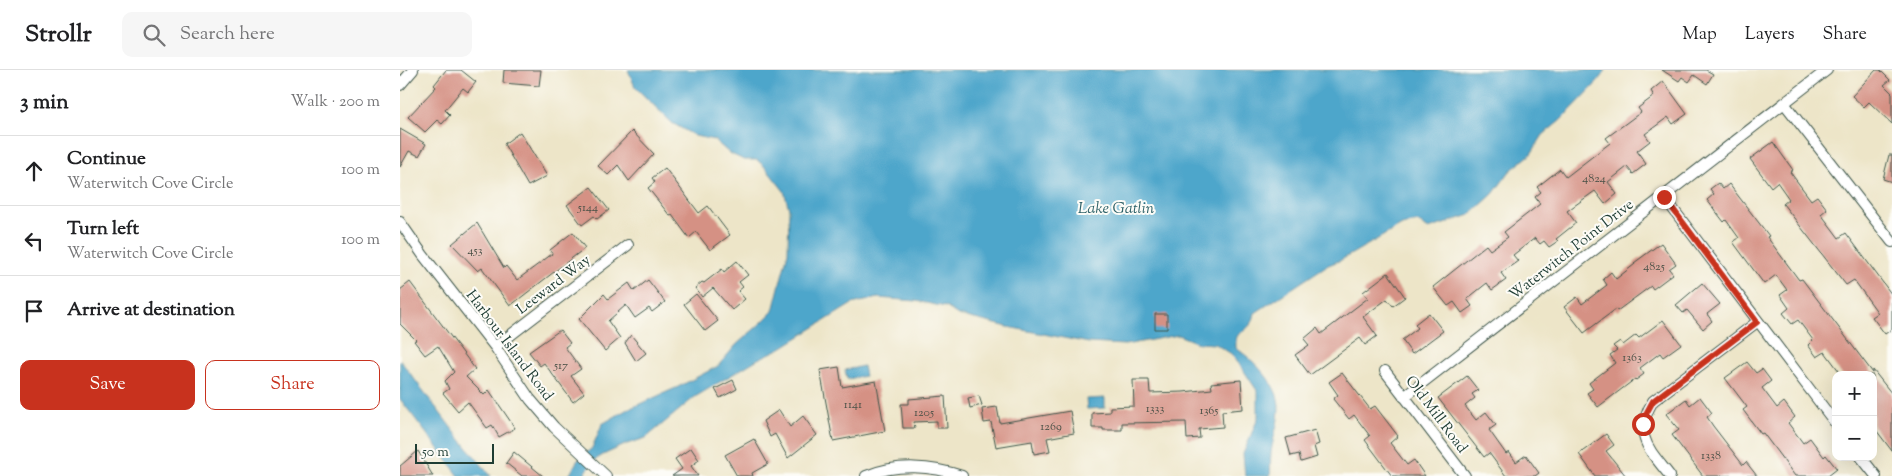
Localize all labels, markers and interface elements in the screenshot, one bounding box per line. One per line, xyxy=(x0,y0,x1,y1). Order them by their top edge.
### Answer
search box xyxy=(122,12,472,57)
text: Strollr xyxy=(25,18,92,52)
icon: search xyxy=(140,21,168,49)
text: Search here xyxy=(180,21,275,48)
text: Map xyxy=(1682,22,1717,48)
text: Layers xyxy=(1745,22,1795,48)
text: Share xyxy=(1823,22,1867,48)
text: 3 min xyxy=(20,88,69,118)
text: Walk · 200 m xyxy=(291,91,380,114)
text: Continue xyxy=(67,146,146,173)
icon: ahead xyxy=(20,157,48,185)
text: 100 m xyxy=(341,159,380,182)
house number: 4824 xyxy=(1582,170,1606,188)
text: Waterwitch Cove Circle xyxy=(67,173,233,196)
route end xyxy=(1653,186,1676,209)
street label: Waterwitch Point Drive xyxy=(1505,195,1639,306)
water label: Lake Gatlin xyxy=(1078,198,1155,221)
house number: 5144 xyxy=(577,199,598,217)
text: Turn left xyxy=(67,216,139,243)
icon: left xyxy=(20,227,48,255)
text: 100 m xyxy=(341,229,380,252)
house number: 453 xyxy=(467,242,483,260)
text: Waterwitch Cove Circle xyxy=(67,243,233,266)
street label: Leeward Way xyxy=(512,250,596,320)
house number: 4825 xyxy=(1643,258,1665,276)
street label: Harbour Island Road xyxy=(460,286,558,406)
icon: arrive xyxy=(20,297,48,325)
text: Arrive at destination xyxy=(67,297,235,324)
house number: 1363 xyxy=(1622,349,1642,367)
house number: 517 xyxy=(553,357,568,375)
button: Save xyxy=(20,360,195,410)
button: Share xyxy=(205,360,380,410)
map controls xyxy=(1832,371,1877,461)
button: + xyxy=(1832,371,1877,416)
street label: Old Mill Road xyxy=(1400,372,1472,458)
house number: 1141 xyxy=(844,396,862,414)
house number: 1333 xyxy=(1146,400,1164,418)
house number: 1365 xyxy=(1200,402,1218,420)
house number: 1205 xyxy=(914,404,934,422)
route start xyxy=(1632,413,1655,436)
button: − xyxy=(1832,416,1877,461)
house number: 1269 xyxy=(1040,418,1062,436)
scale bar xyxy=(415,441,494,464)
text: 50 m xyxy=(422,443,449,463)
house number: 1338 xyxy=(1701,447,1721,465)

